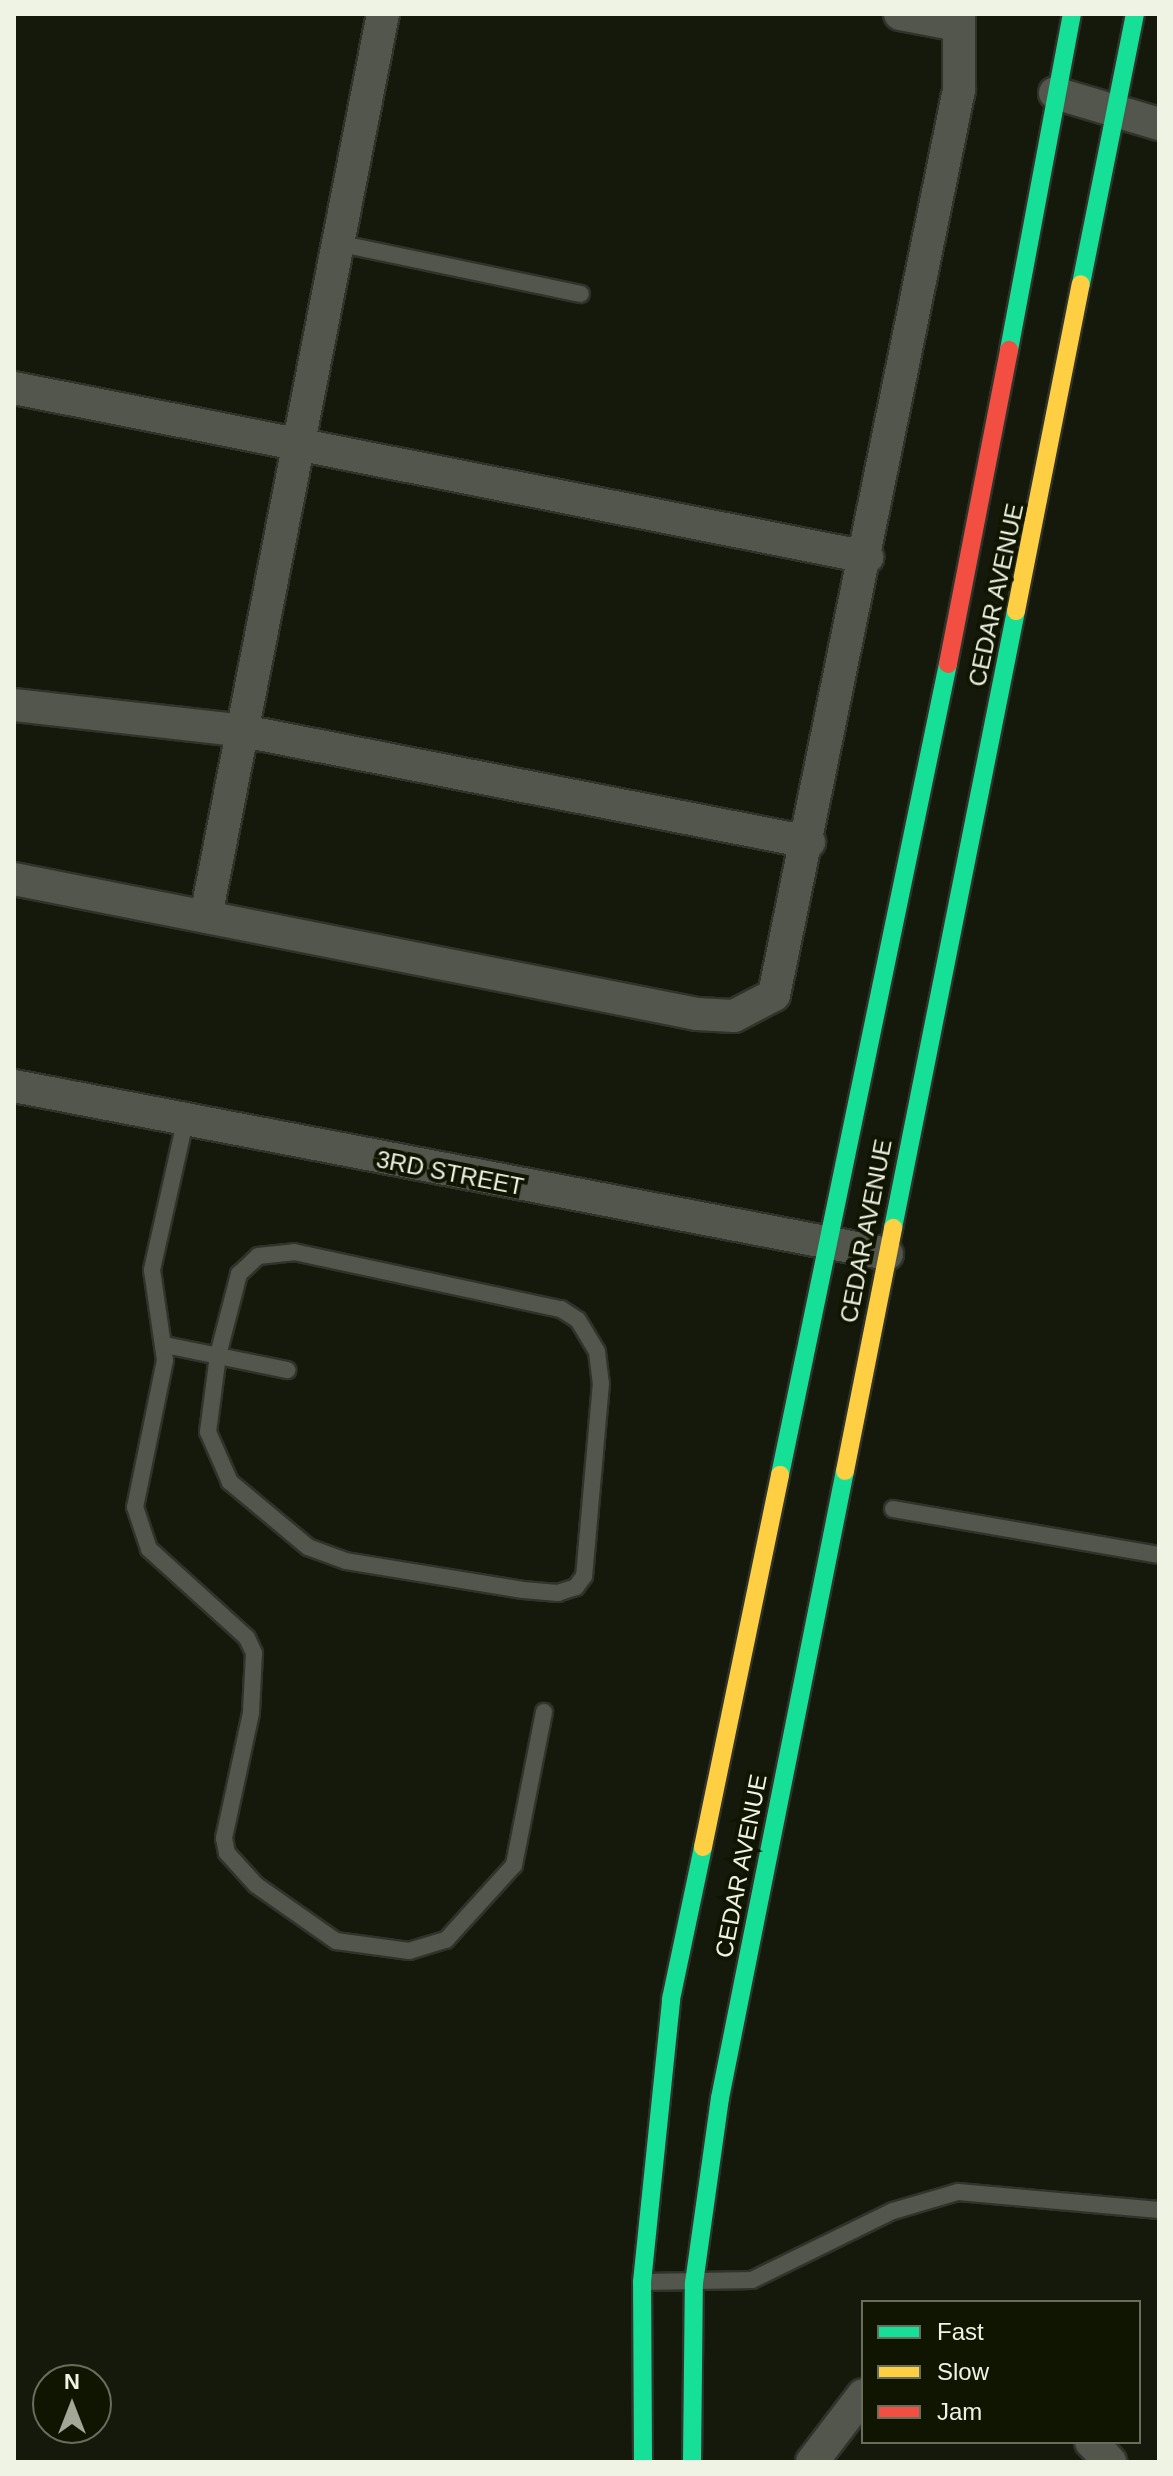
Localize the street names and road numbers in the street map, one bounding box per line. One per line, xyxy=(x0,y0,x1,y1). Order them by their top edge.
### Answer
street label: CEDAR AVENUE xyxy=(962,500,1030,690)
street label: CEDAR AVENUE xyxy=(834,1136,898,1326)
street label: 3RD STREET xyxy=(374,1145,526,1201)
street label: CEDAR AVENUE xyxy=(709,1771,773,1961)

